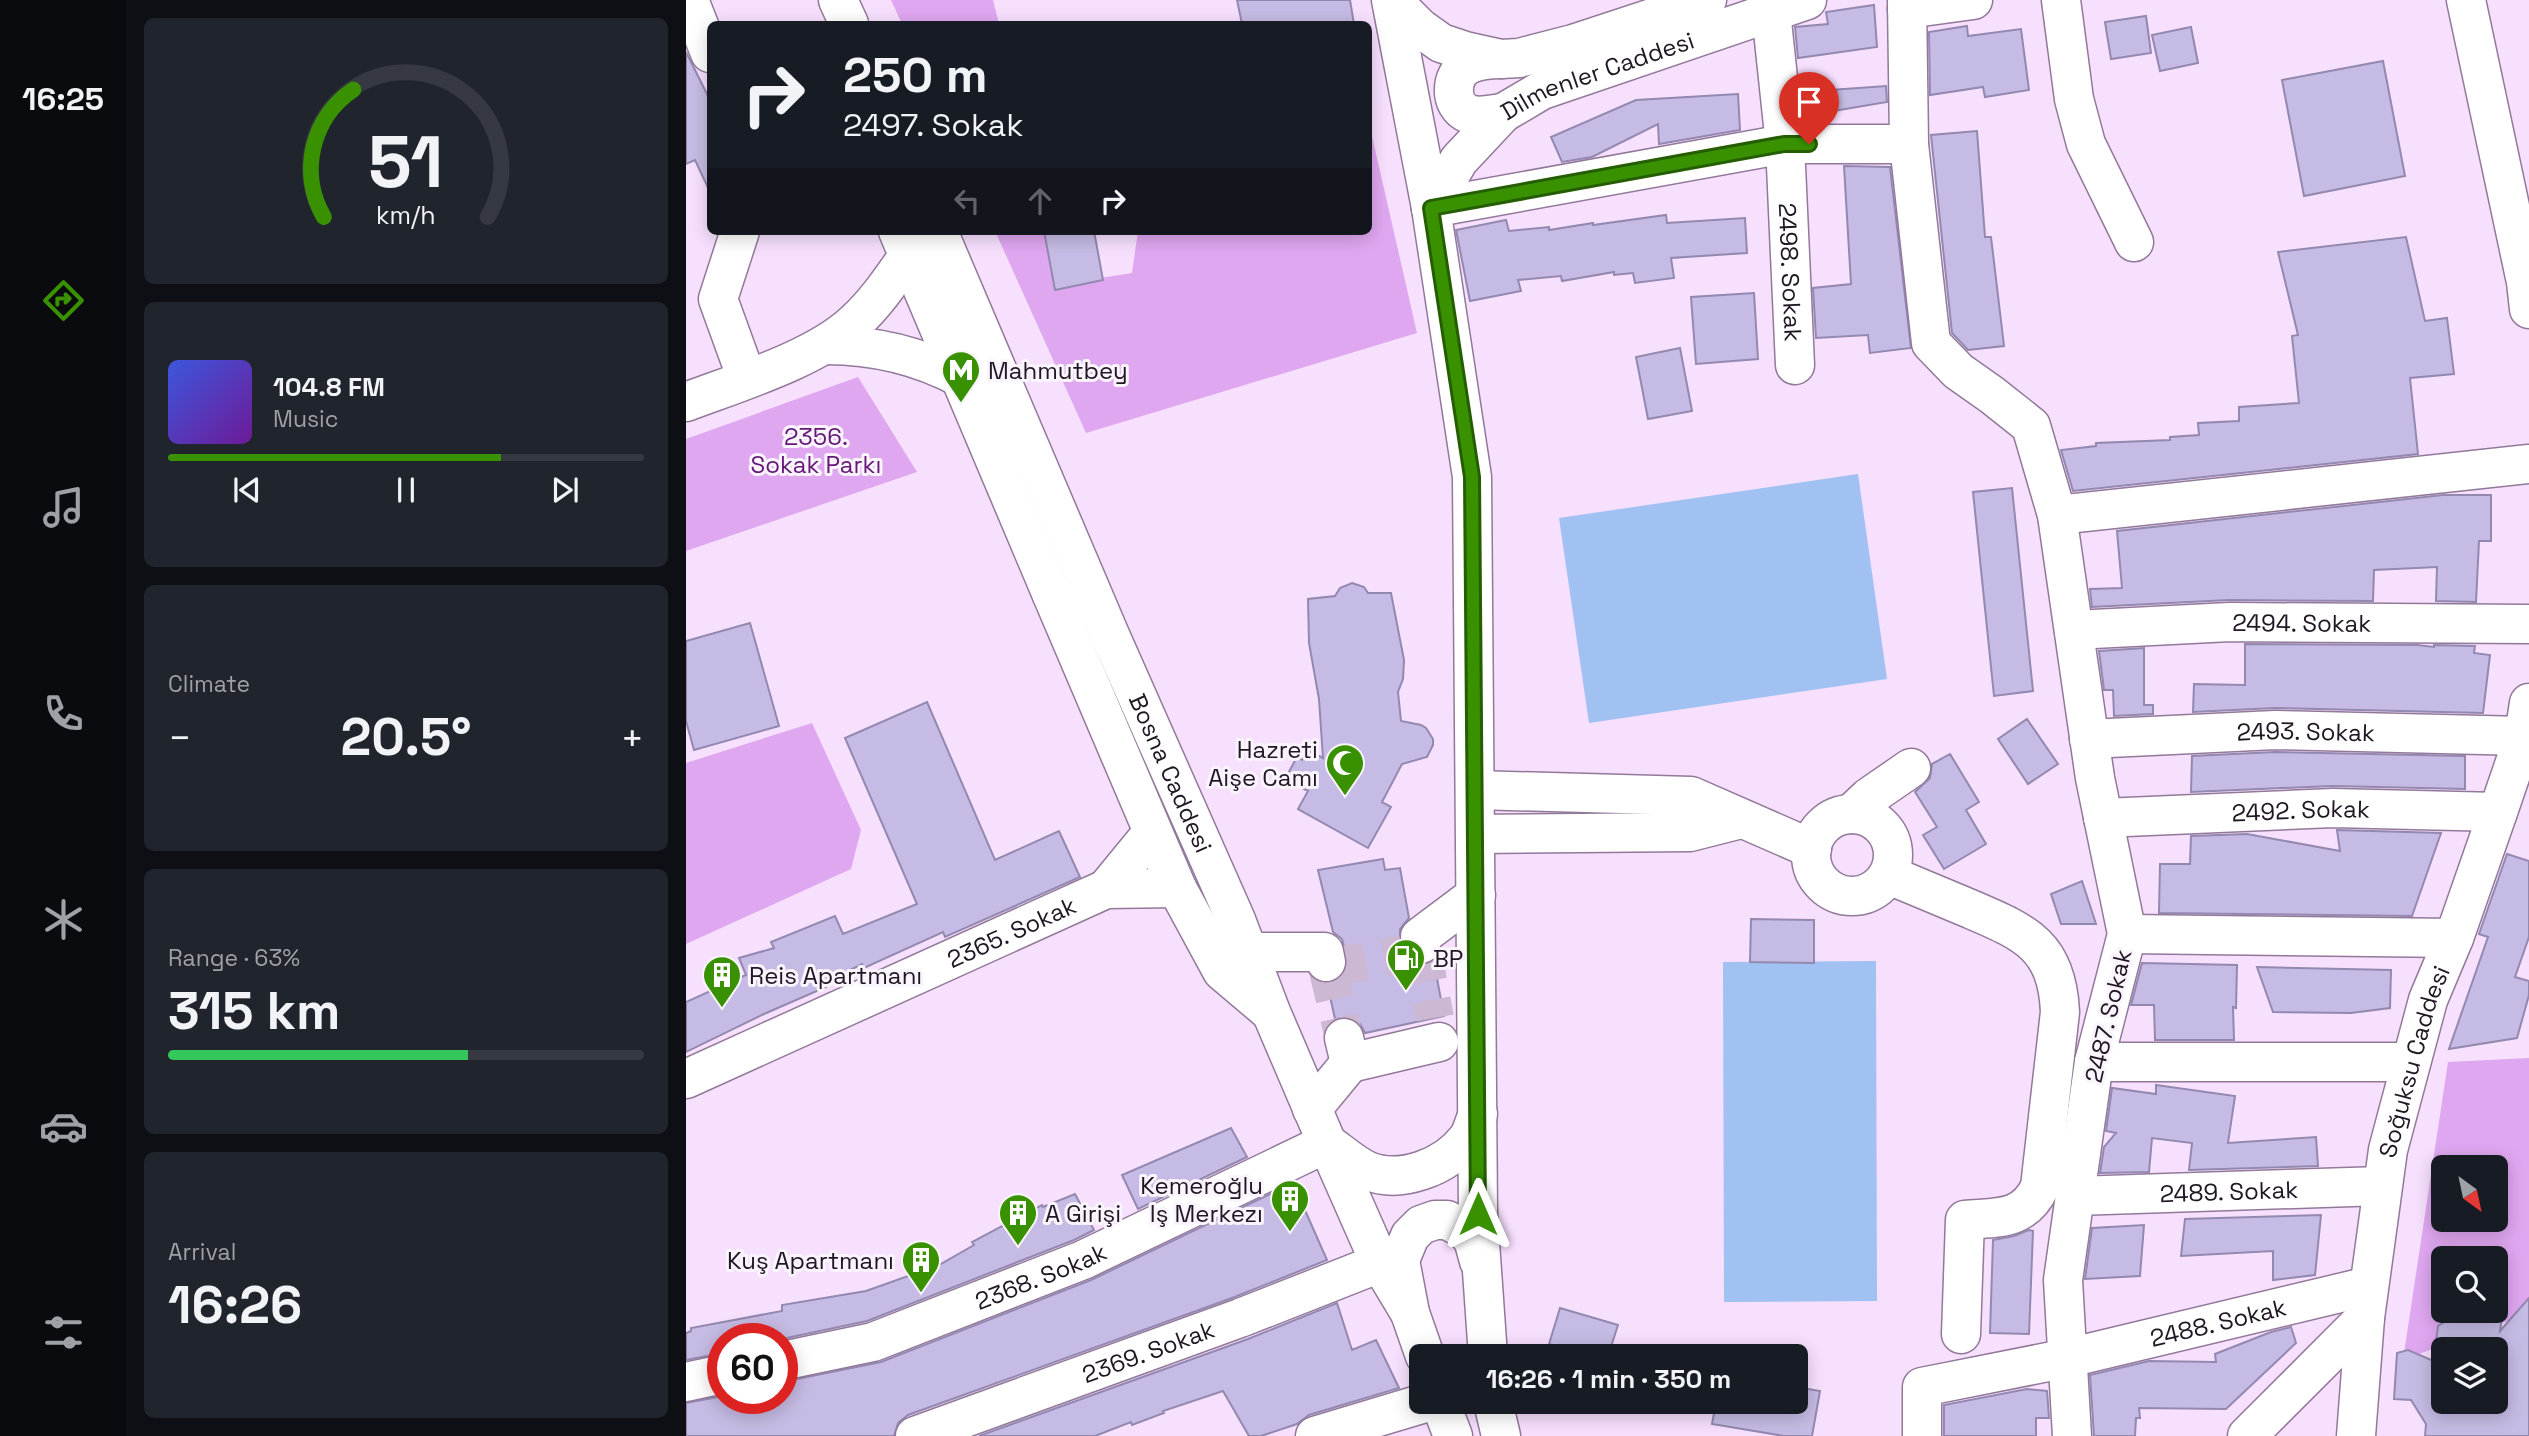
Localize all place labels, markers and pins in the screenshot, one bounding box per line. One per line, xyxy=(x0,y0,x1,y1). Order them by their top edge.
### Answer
pin xyxy=(1779,72,1839,144)
metro station icon: Mahmutbey xyxy=(940,349,982,404)
place label: Mahmutbey xyxy=(988,355,1128,386)
place label: Hazreti Aişe Camı xyxy=(1208,734,1318,793)
mosque icon: Hazreti Aişe Camı xyxy=(1324,742,1366,797)
fuel station icon: BP xyxy=(1385,937,1427,992)
place label: BP xyxy=(1433,943,1463,974)
building icon: Reis Apartmanı xyxy=(701,954,743,1009)
place label: Reis Apartmanı xyxy=(749,960,922,991)
place label: Kemeroğlu Iş Merkezı xyxy=(1140,1170,1263,1229)
building icon: Kemeroğlu Iş Merkezı xyxy=(1269,1178,1311,1233)
building icon: A Girişi xyxy=(997,1192,1039,1247)
place label: A Girişi xyxy=(1045,1198,1121,1229)
building icon: Kuş Apartmanı xyxy=(900,1239,942,1294)
place label: Kuş Apartmanı xyxy=(727,1245,894,1276)

